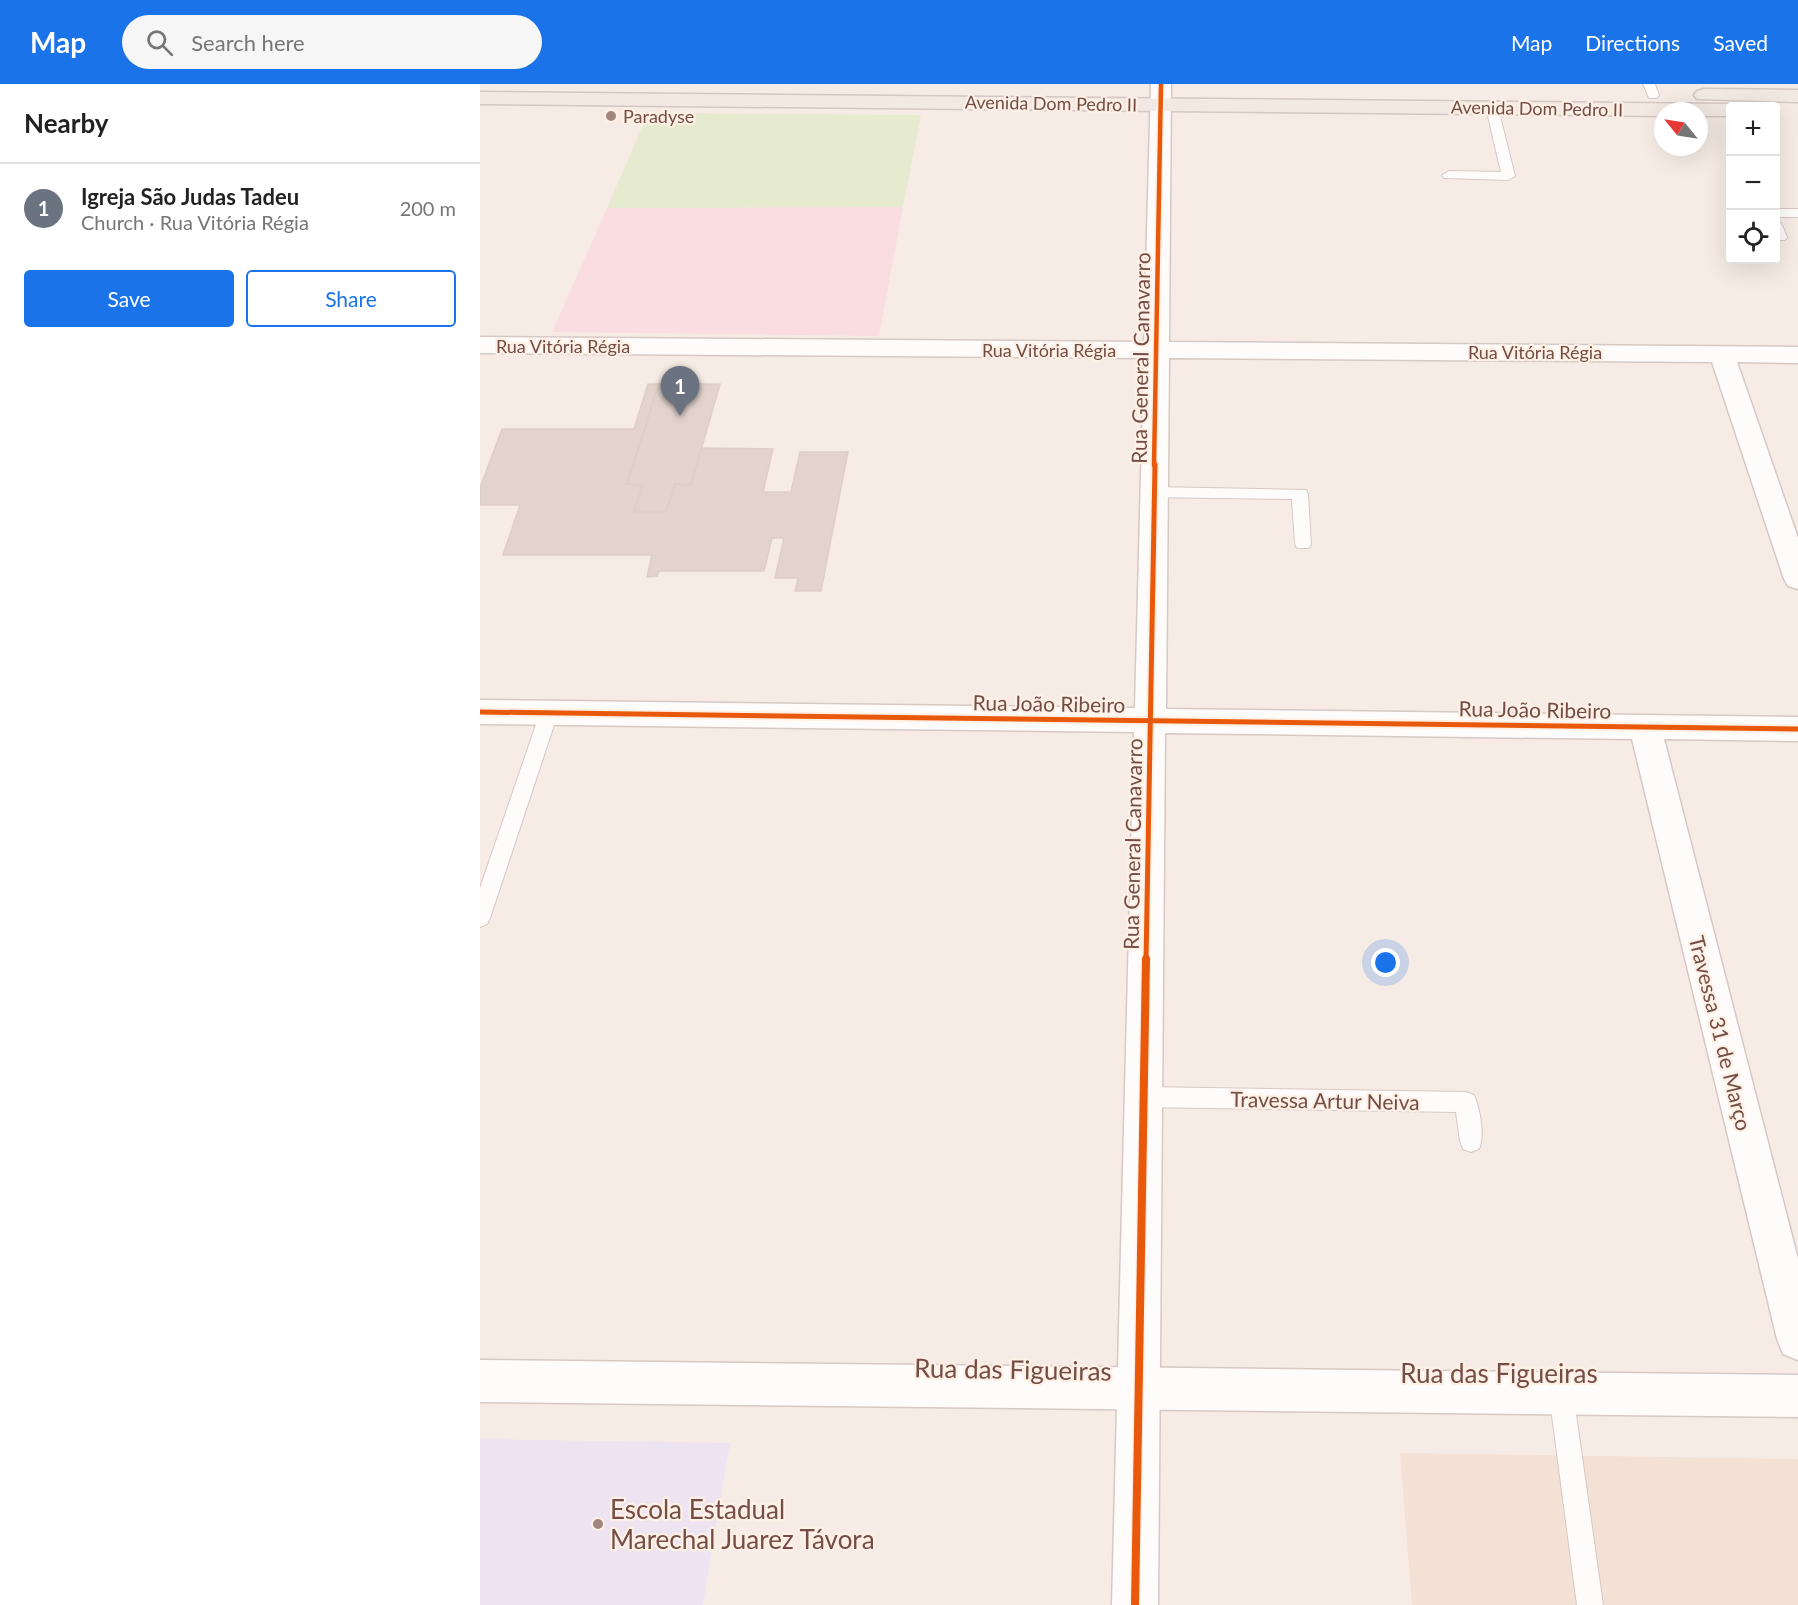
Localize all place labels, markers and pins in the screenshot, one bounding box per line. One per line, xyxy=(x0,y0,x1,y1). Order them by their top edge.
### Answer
place label: Paradyse xyxy=(623,105,694,127)
marker: Paradyse xyxy=(604,109,618,123)
pin: 1 xyxy=(660,366,700,416)
place label: Escola Estadual Marechal Juarez Távora xyxy=(610,1493,875,1555)
marker: Escola Estadual Marechal Juarez Távora xyxy=(591,1517,605,1531)

